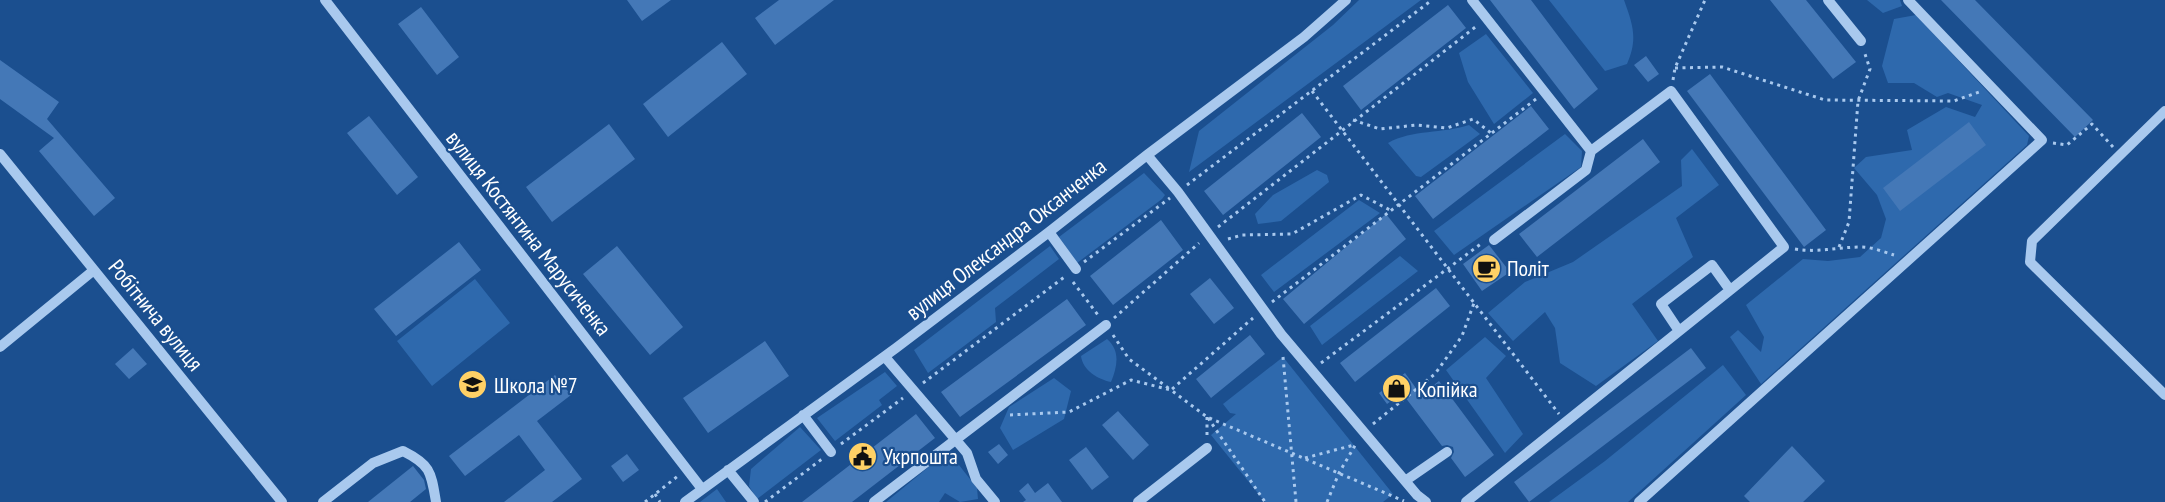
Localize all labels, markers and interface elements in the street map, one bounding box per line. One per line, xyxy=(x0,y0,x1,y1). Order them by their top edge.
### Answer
street label: вулиця Костянтина Марусиченка xyxy=(440,125,618,341)
street label: вулиця Олександра Оксанченка xyxy=(900,152,1112,326)
cafe icon: Політ xyxy=(1470,252,1502,284)
street label: Робітнича вулиця xyxy=(103,254,209,376)
place label: Політ xyxy=(1507,254,1550,282)
school or university icon: Школа №7 xyxy=(457,369,489,401)
place label: Школа №7 xyxy=(494,371,578,399)
shop icon: Копійка xyxy=(1380,373,1412,405)
place label: Копійка xyxy=(1417,375,1478,403)
public building icon: Укрпошта xyxy=(846,440,878,472)
place label: Укрпошта xyxy=(883,442,958,470)

